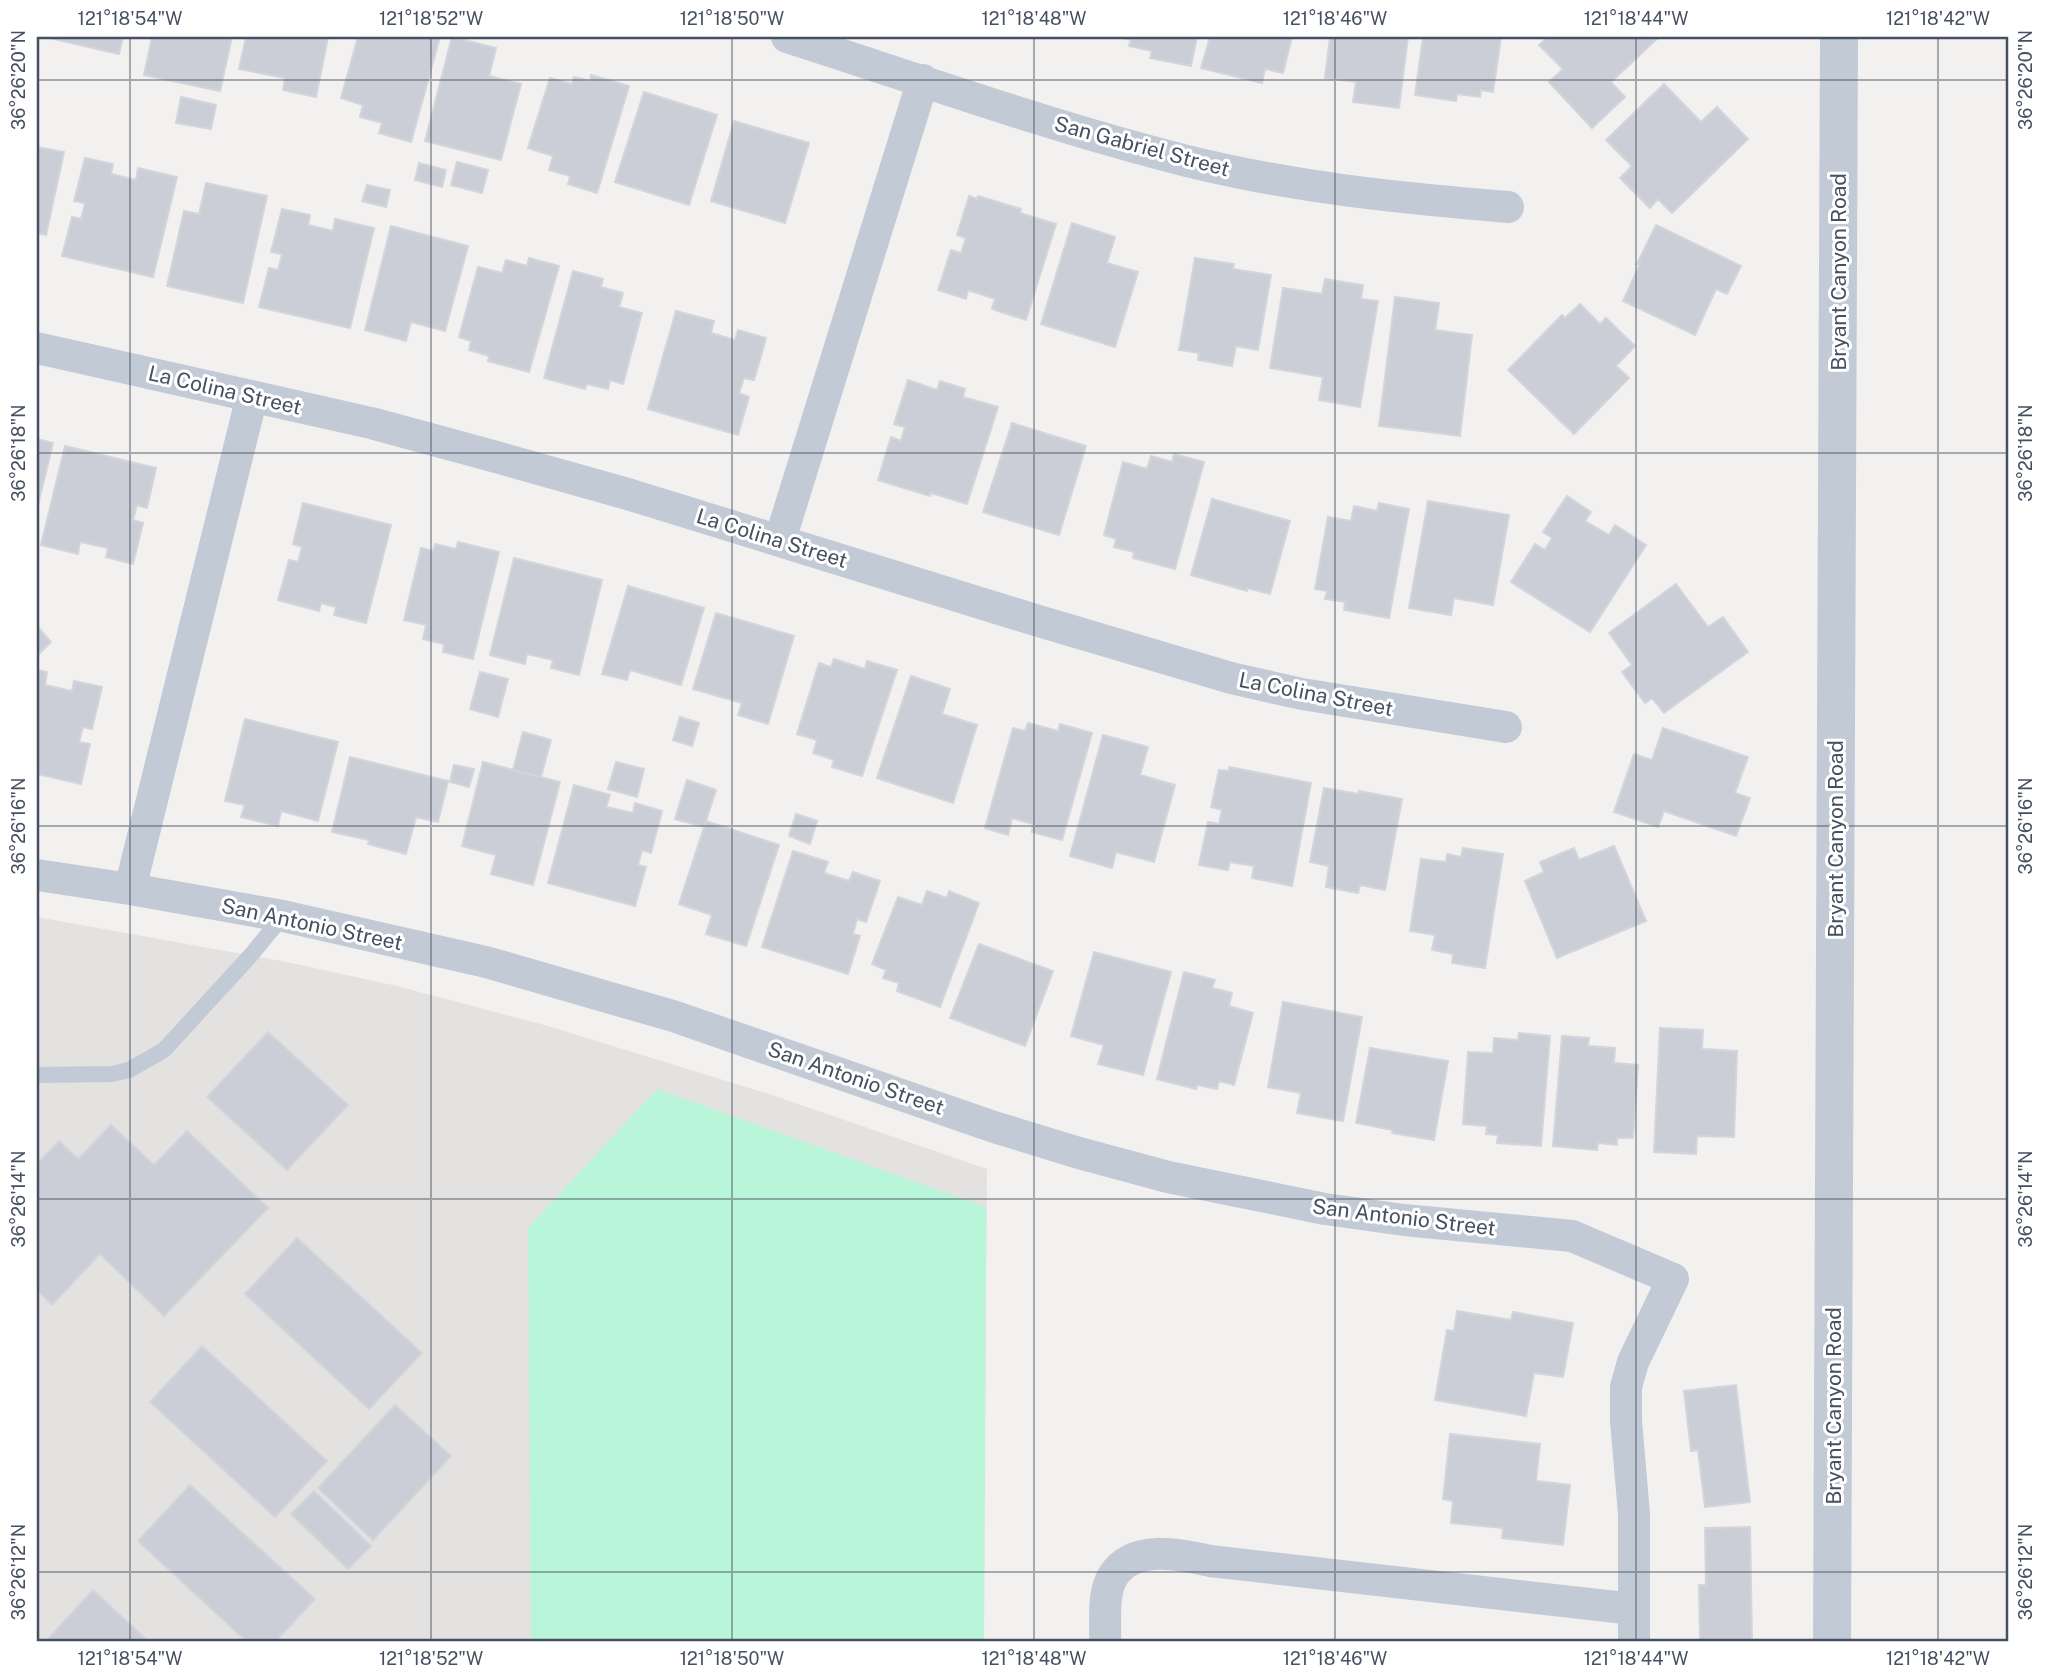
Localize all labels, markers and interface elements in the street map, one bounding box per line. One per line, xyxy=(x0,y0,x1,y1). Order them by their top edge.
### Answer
text: 121°18'54"W xyxy=(78,8,182,29)
text: 121°18'52"W xyxy=(379,8,483,29)
text: 121°18'50"W xyxy=(680,8,784,29)
text: 121°18'48"W xyxy=(982,8,1086,29)
text: 121°18'46"W xyxy=(1283,8,1387,29)
text: 121°18'44"W xyxy=(1584,8,1688,29)
text: 121°18'42"W xyxy=(1886,8,1990,29)
text: 36°26'20"N xyxy=(8,30,29,130)
text: 36°26'20"N xyxy=(2015,30,2036,130)
street label: San Gabriel Street xyxy=(1052,111,1232,181)
street label: Bryant Canyon Road xyxy=(1826,173,1851,371)
street label: La Colina Street xyxy=(146,360,304,420)
text: 36°26'18"N xyxy=(8,404,29,502)
text: 36°26'18"N xyxy=(2015,404,2036,502)
street label: La Colina Street xyxy=(693,503,851,573)
street label: La Colina Street xyxy=(1237,667,1395,721)
street label: Bryant Canyon Road xyxy=(1823,740,1848,938)
text: 36°26'16"N xyxy=(8,778,29,874)
text: 36°26'16"N xyxy=(2015,778,2036,874)
street label: San Antonio Street xyxy=(219,893,405,955)
street label: San Antonio Street xyxy=(765,1036,947,1120)
text: 36°26'14"N xyxy=(8,1150,29,1248)
text: 36°26'14"N xyxy=(2015,1150,2036,1248)
street label: San Antonio Street xyxy=(1311,1193,1497,1241)
street label: Bryant Canyon Road xyxy=(1821,1307,1846,1505)
text: 36°26'12"N xyxy=(8,1524,29,1620)
text: 36°26'12"N xyxy=(2015,1524,2036,1620)
text: 121°18'54"W xyxy=(78,1648,182,1669)
text: 121°18'52"W xyxy=(379,1648,483,1669)
text: 121°18'50"W xyxy=(680,1648,784,1669)
text: 121°18'48"W xyxy=(982,1648,1086,1669)
text: 121°18'46"W xyxy=(1283,1648,1387,1669)
text: 121°18'44"W xyxy=(1584,1648,1688,1669)
text: 121°18'42"W xyxy=(1886,1648,1990,1669)

